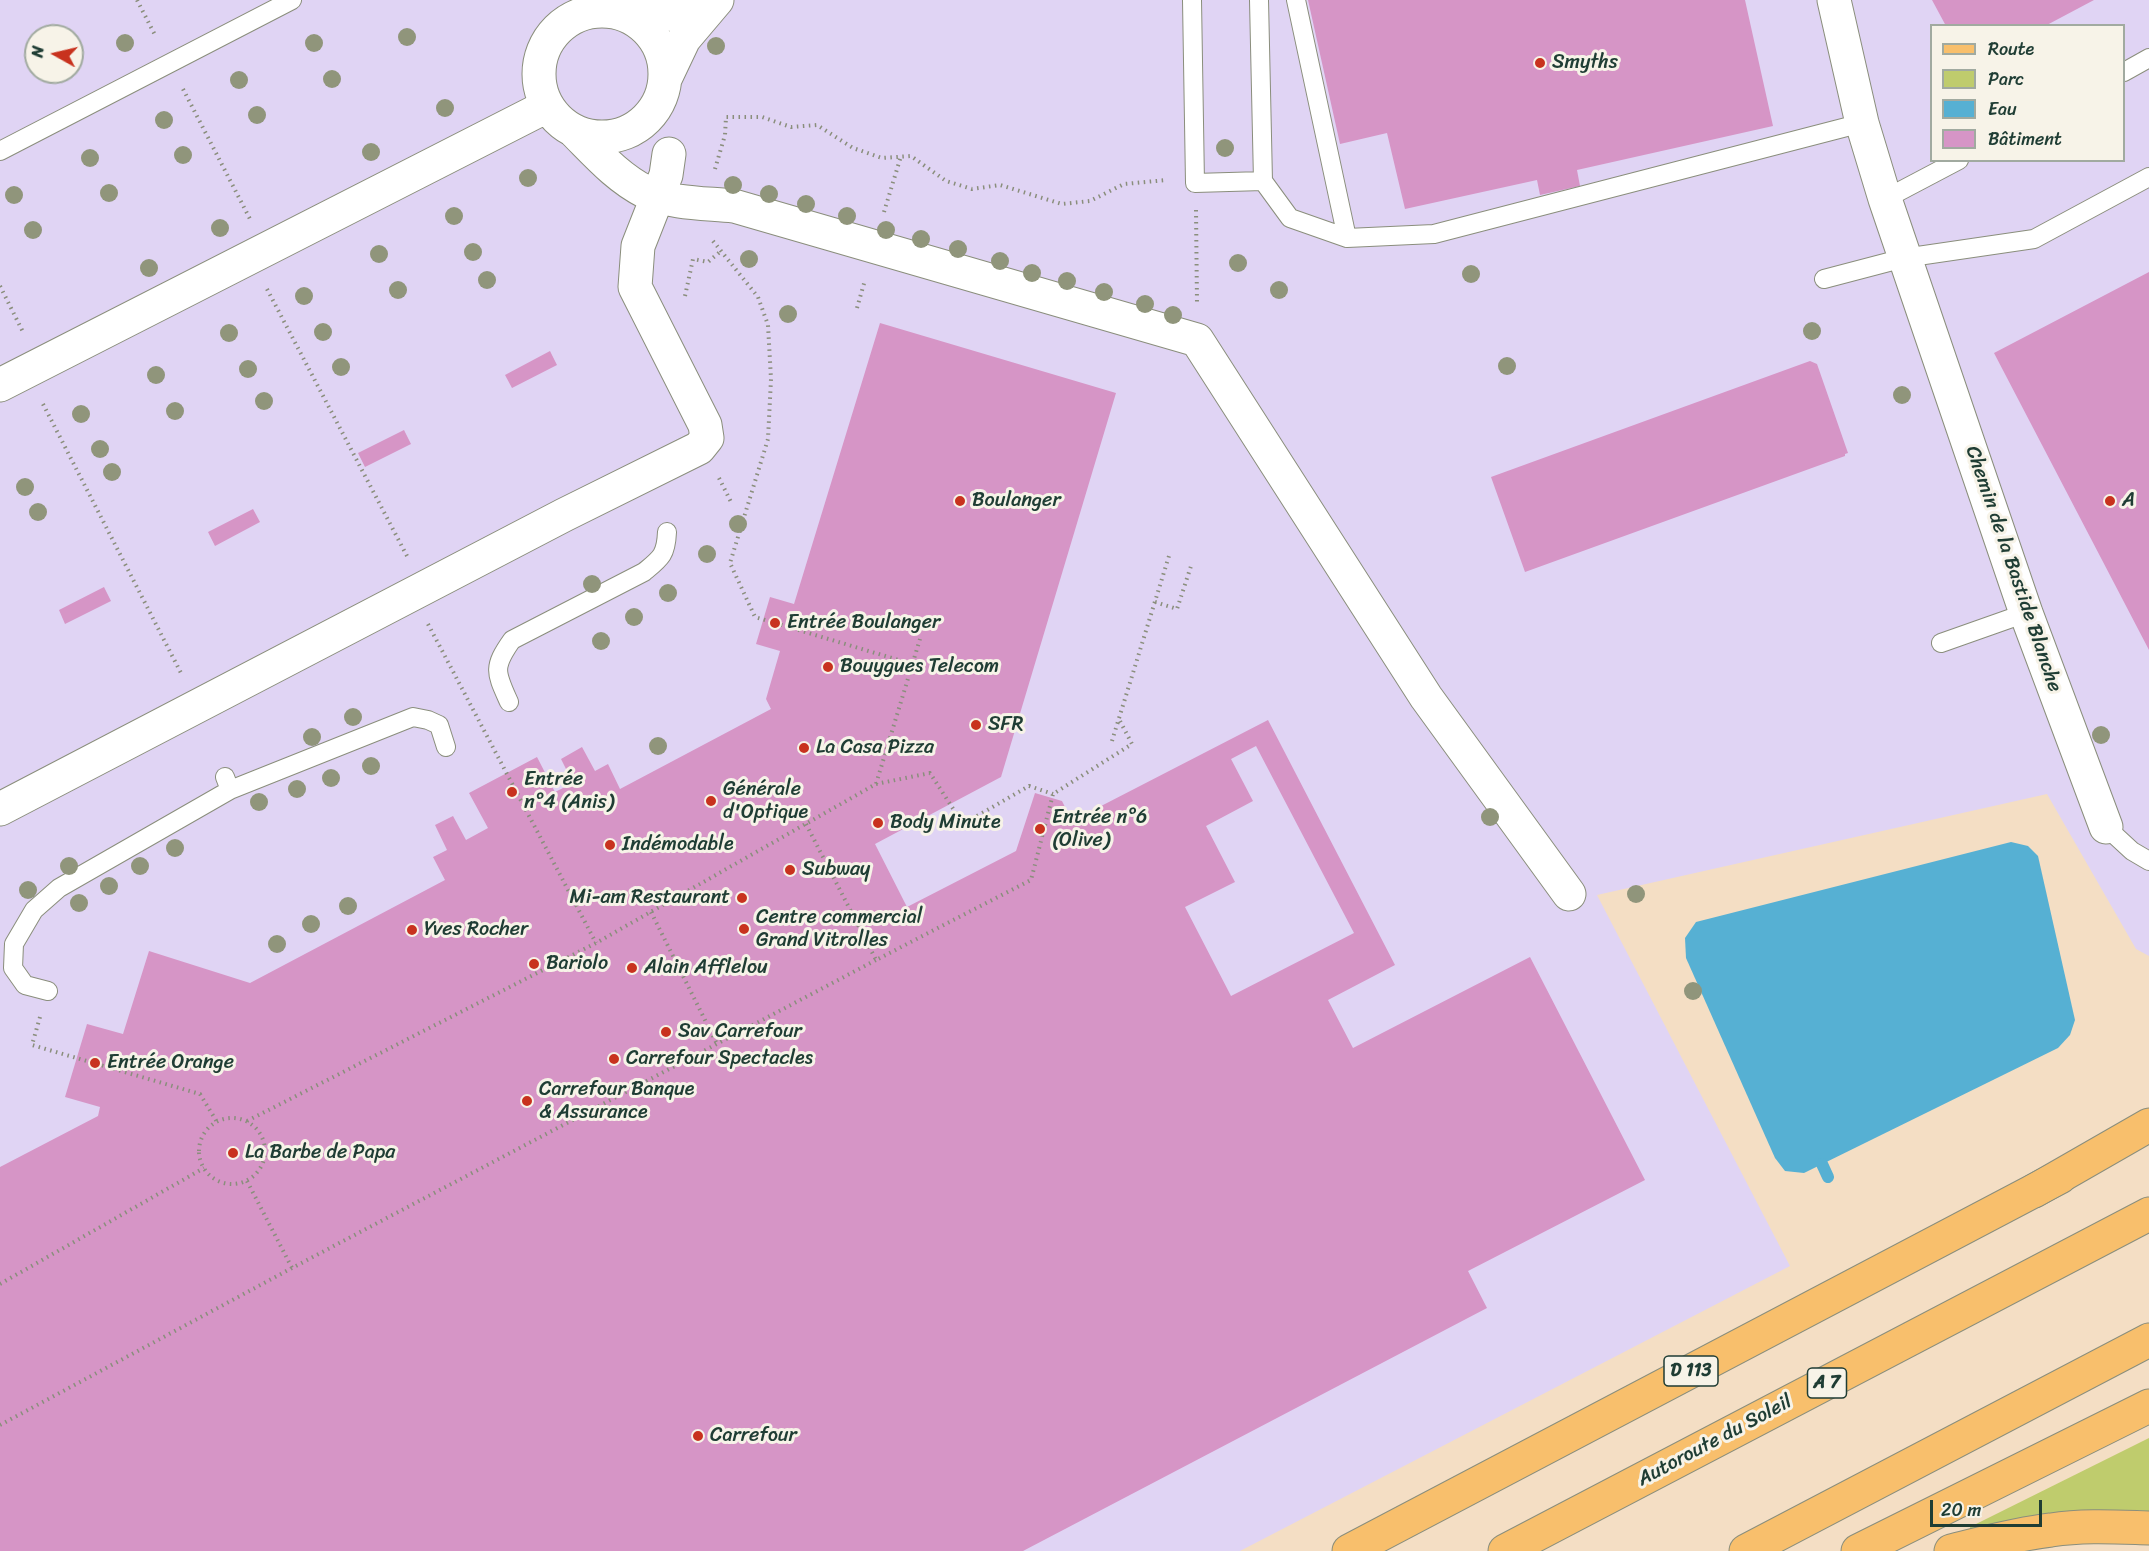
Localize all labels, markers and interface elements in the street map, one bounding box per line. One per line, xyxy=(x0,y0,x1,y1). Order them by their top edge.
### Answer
north arrow xyxy=(24,24,84,84)
legend xyxy=(1930,24,2125,162)
text: Route xyxy=(1988,33,2034,65)
text: N xyxy=(23,44,53,59)
place label: Smyths xyxy=(1552,51,1618,75)
marker: Smyths xyxy=(1533,56,1547,70)
text: Parc xyxy=(1988,63,2024,95)
text: Eau xyxy=(1988,93,2017,125)
text: Bâtiment xyxy=(1988,123,2062,155)
street label: Chemin de la Bastide Blanche xyxy=(1960,443,2066,695)
place label: Boulanger xyxy=(972,489,1061,513)
place label: A xyxy=(2122,489,2135,513)
marker: Boulanger xyxy=(953,494,967,508)
marker: A xyxy=(2103,494,2117,508)
place label: Entrée Boulanger xyxy=(787,611,940,635)
marker: Entrée Boulanger xyxy=(768,616,782,630)
place label: Bouygues Telecom xyxy=(840,655,999,679)
marker: Bouygues Telecom xyxy=(821,660,835,674)
place label: SFR xyxy=(988,713,1023,737)
marker: SFR xyxy=(969,718,983,732)
place label: La Casa Pizza xyxy=(816,736,934,760)
marker: La Casa Pizza xyxy=(797,741,811,755)
place label: Entrée n°4 (Anis) xyxy=(524,768,614,815)
place label: Générale d'Optique xyxy=(723,778,808,825)
marker: Entrée n°4 (Anis) xyxy=(505,785,519,799)
marker: Générale d'Optique xyxy=(704,794,718,808)
place label: Entrée n°6 (Olive) xyxy=(1052,806,1147,853)
place label: Body Minute xyxy=(890,811,1001,835)
marker: Body Minute xyxy=(871,816,885,830)
marker: Entrée n°6 (Olive) xyxy=(1033,822,1047,836)
place label: Indémodable xyxy=(622,833,734,857)
marker: Indémodable xyxy=(603,838,617,852)
place label: Subway xyxy=(802,858,870,882)
marker: Subway xyxy=(783,863,797,877)
place label: Mi-am Restaurant xyxy=(569,886,730,910)
marker: Mi-am Restaurant xyxy=(735,891,749,905)
place label: Centre commercial Grand Vitrolles xyxy=(756,906,923,953)
place label: Yves Rocher xyxy=(424,918,528,942)
marker: Centre commercial Grand Vitrolles xyxy=(737,922,751,936)
marker: Yves Rocher xyxy=(405,923,419,937)
place label: Bariolo xyxy=(546,952,608,976)
place label: Alain Afflelou xyxy=(644,956,768,980)
marker: Bariolo xyxy=(527,957,541,971)
marker: Alain Afflelou xyxy=(625,961,639,975)
place label: Sav Carrefour xyxy=(678,1020,802,1044)
marker: Sav Carrefour xyxy=(659,1025,673,1039)
place label: Carrefour Spectacles xyxy=(626,1047,813,1071)
place label: Entrée Orange xyxy=(107,1051,234,1075)
marker: Carrefour Spectacles xyxy=(607,1052,621,1066)
marker: Entrée Orange xyxy=(88,1056,102,1070)
place label: Carrefour Banque & Assurance xyxy=(539,1078,694,1125)
marker: Carrefour Banque & Assurance xyxy=(520,1094,534,1108)
place label: La Barbe de Papa xyxy=(245,1141,395,1165)
marker: La Barbe de Papa xyxy=(226,1146,240,1160)
road number: D 113 xyxy=(1664,1356,1718,1386)
road number: A 7 xyxy=(1808,1368,1846,1398)
street label: Autoroute du Soleil xyxy=(1634,1390,1796,1492)
place label: Carrefour xyxy=(710,1424,797,1448)
marker: Carrefour xyxy=(691,1429,705,1443)
scale bar xyxy=(1933,1488,2046,1526)
text: 20 m xyxy=(1941,1494,1981,1526)

